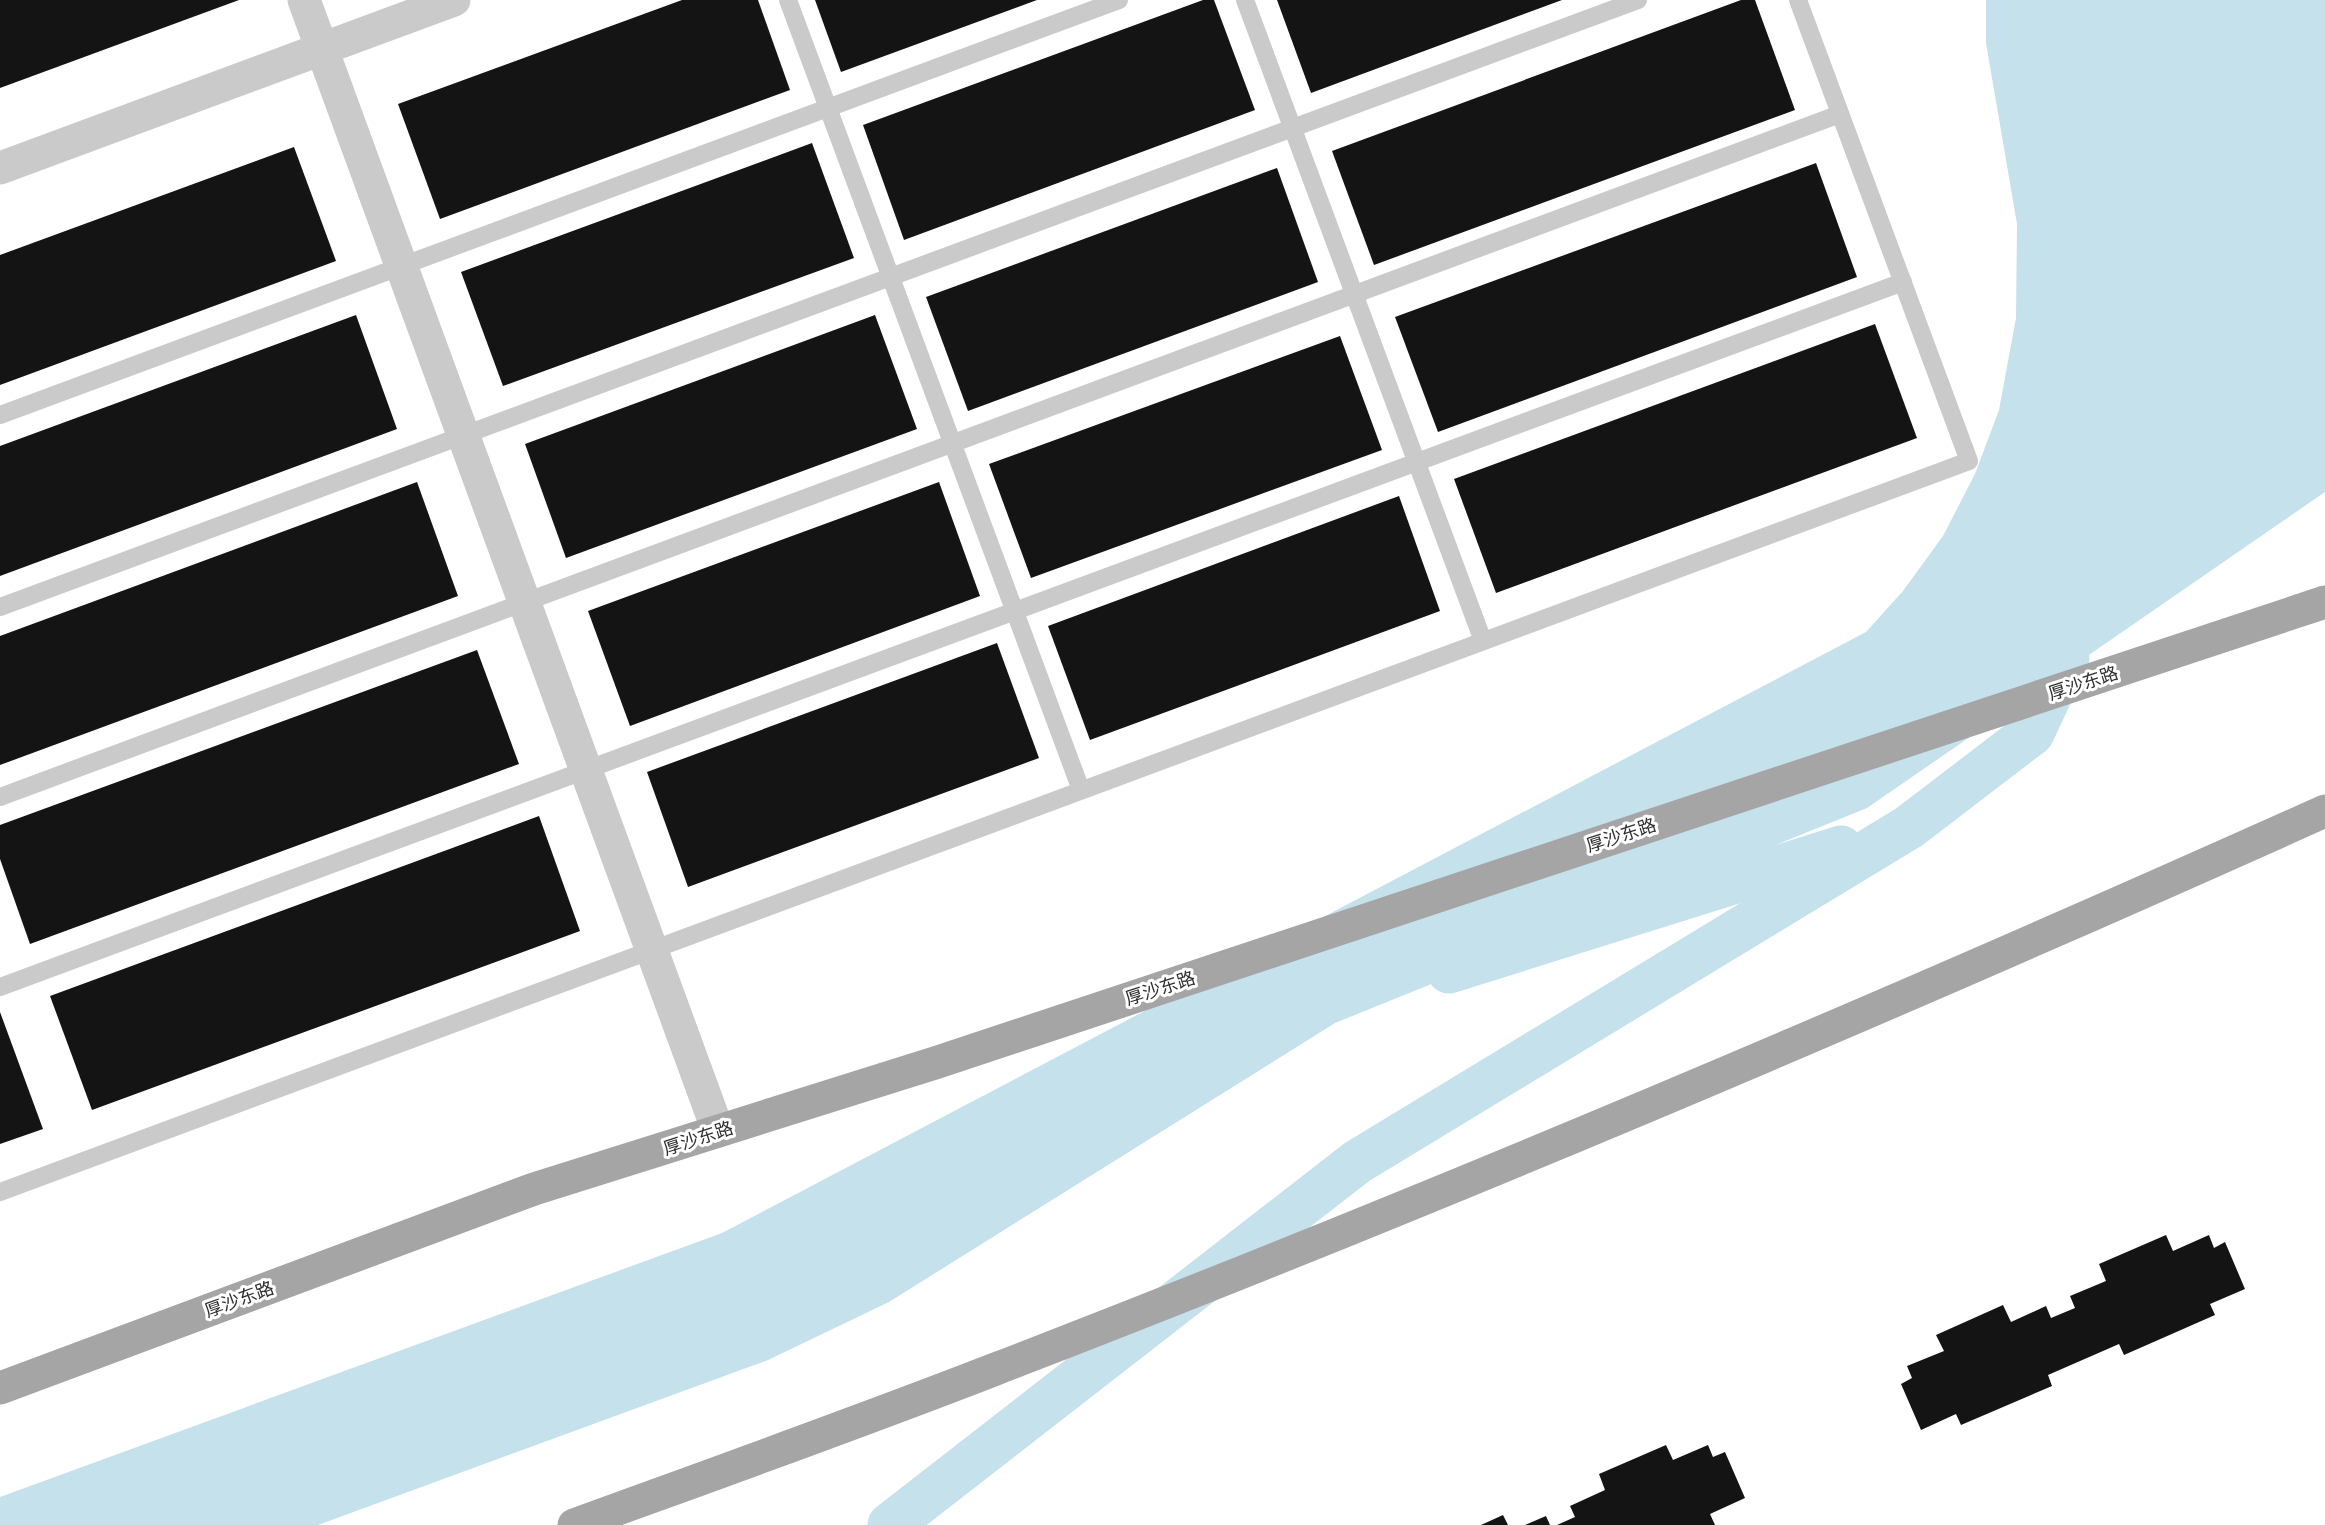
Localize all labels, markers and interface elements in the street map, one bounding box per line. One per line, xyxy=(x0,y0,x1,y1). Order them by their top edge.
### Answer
street label: 厚沙东路 xyxy=(2045,661,2121,705)
street label: 厚沙东路 xyxy=(1583,813,1659,857)
street label: 厚沙东路 xyxy=(1122,966,1198,1010)
street label: 厚沙东路 xyxy=(660,1116,736,1160)
street label: 厚沙东路 xyxy=(201,1276,277,1322)

